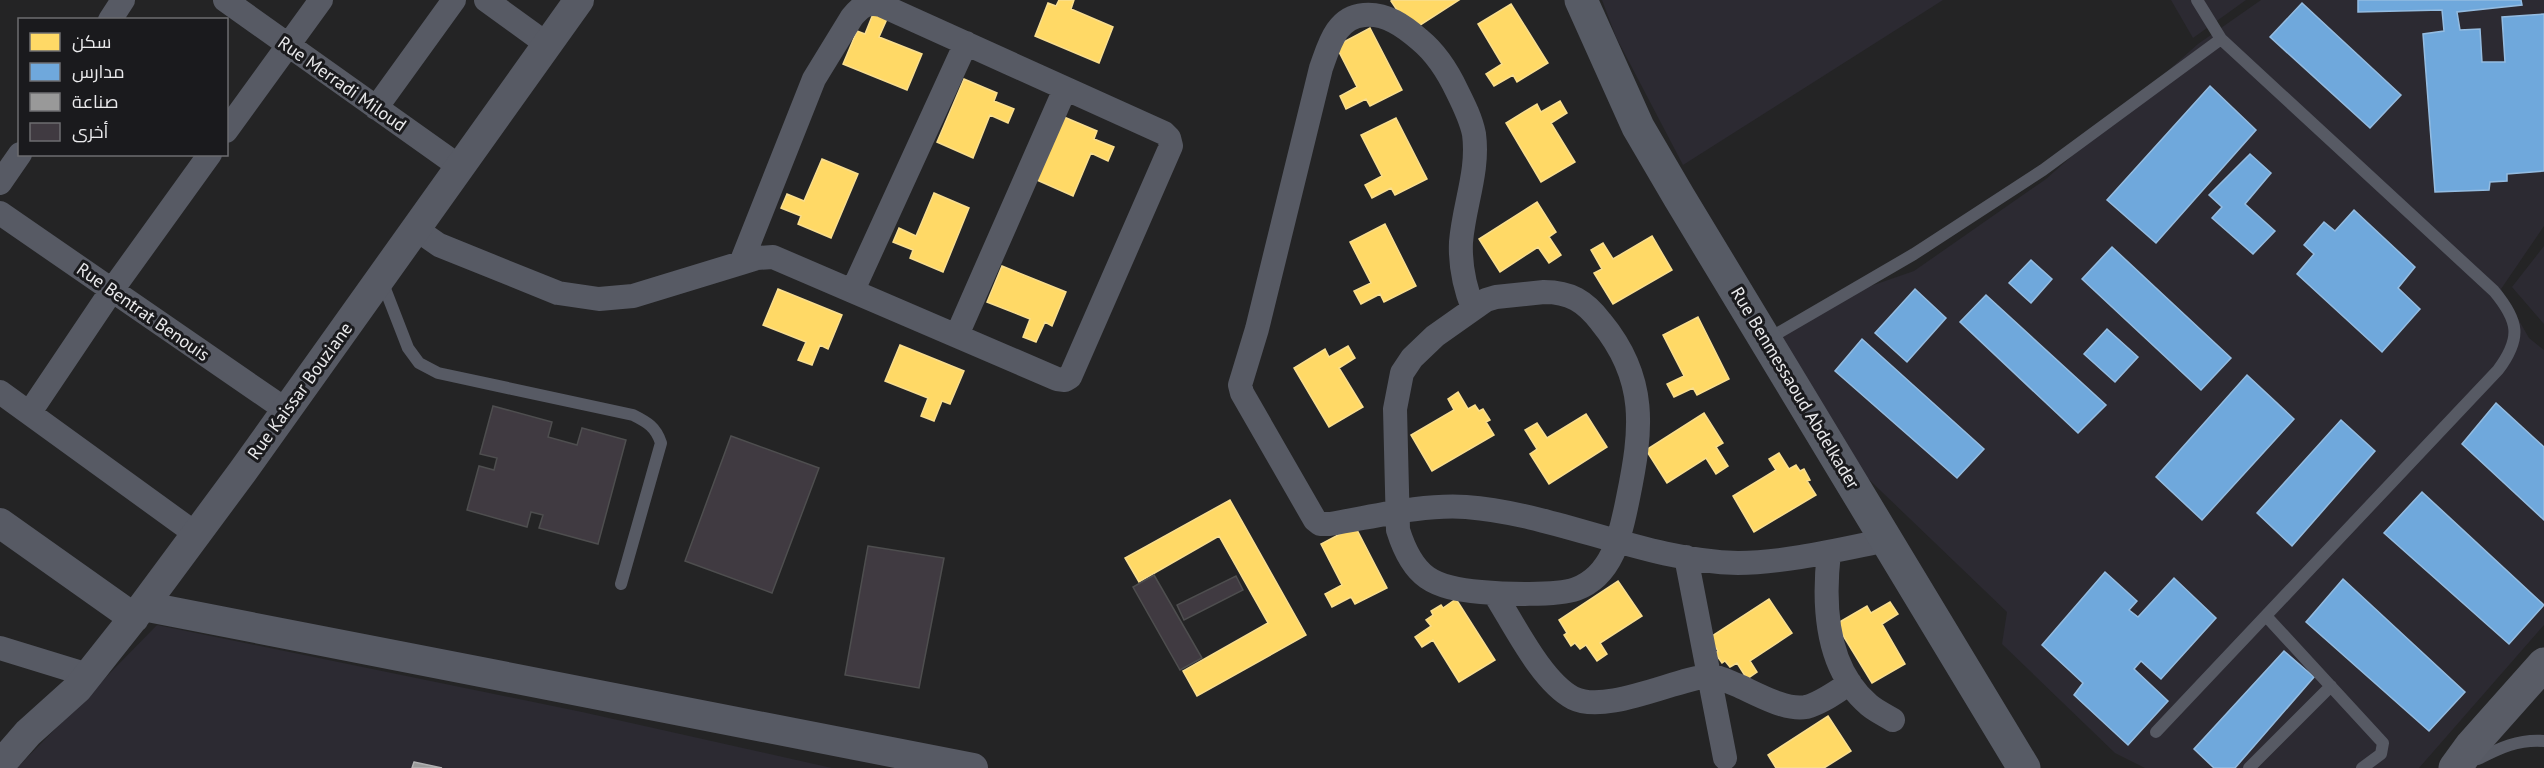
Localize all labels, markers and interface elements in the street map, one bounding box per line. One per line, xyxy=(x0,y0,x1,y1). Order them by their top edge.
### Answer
legend xyxy=(18,18,228,156)
text: سكن xyxy=(72,30,111,53)
street label: Rue Merradi Miloud xyxy=(274,31,411,136)
text: مدارس xyxy=(72,60,125,83)
text: صناعة xyxy=(72,90,118,113)
text: أخرى xyxy=(72,120,109,143)
street label: Rue Bentrat Benouis xyxy=(72,257,214,366)
street label: Rue Benmessaoud Abdelkader xyxy=(1726,283,1865,493)
street label: Rue Kaissar Bouziane xyxy=(242,318,357,464)

